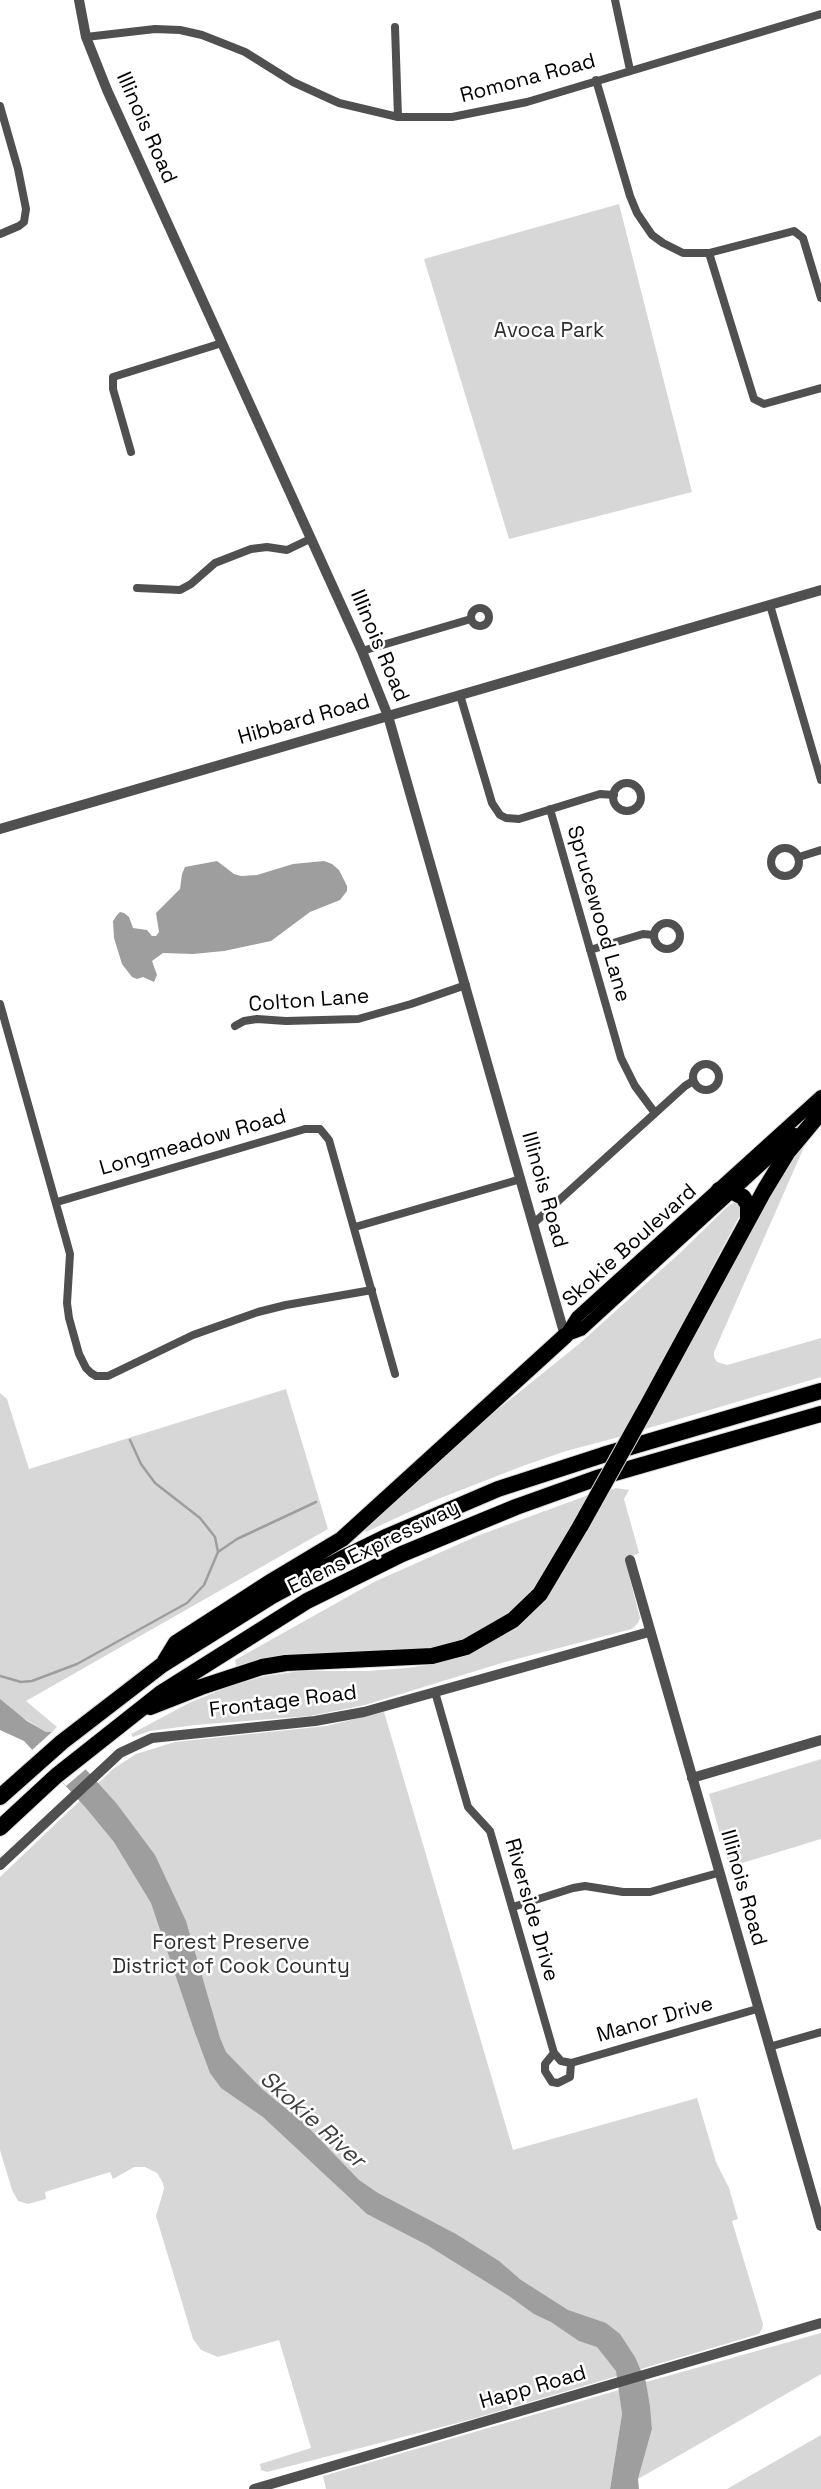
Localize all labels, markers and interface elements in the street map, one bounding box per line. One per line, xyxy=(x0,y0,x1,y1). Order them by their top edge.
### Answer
street label: Romona Road xyxy=(458,49,598,109)
street label: Illinois Road xyxy=(110,68,182,188)
park label: Avoca Park xyxy=(494,318,604,344)
street label: Illinois Road xyxy=(344,586,414,706)
street label: Hibbard Road xyxy=(235,689,373,751)
street label: Sprucewood Lane xyxy=(561,823,635,1005)
street label: Colton Lane xyxy=(248,984,370,1018)
street label: Longmeadow Road xyxy=(97,1104,289,1182)
street label: Illinois Road xyxy=(515,1129,573,1251)
street label: Skokie Boulevard xyxy=(558,1179,702,1313)
street label: Edens Expressway xyxy=(284,1495,464,1601)
street label: Frontage Road xyxy=(208,1680,358,1724)
street label: Illinois Road xyxy=(714,1827,772,1949)
street label: Riverside Drive xyxy=(499,1836,563,1984)
park label: Forest Preserve District of Cook County xyxy=(112,1930,350,1980)
street label: Manor Drive xyxy=(594,1991,716,2049)
water label: Skokie River xyxy=(254,2066,370,2174)
street label: Happ Road xyxy=(477,2361,589,2415)

